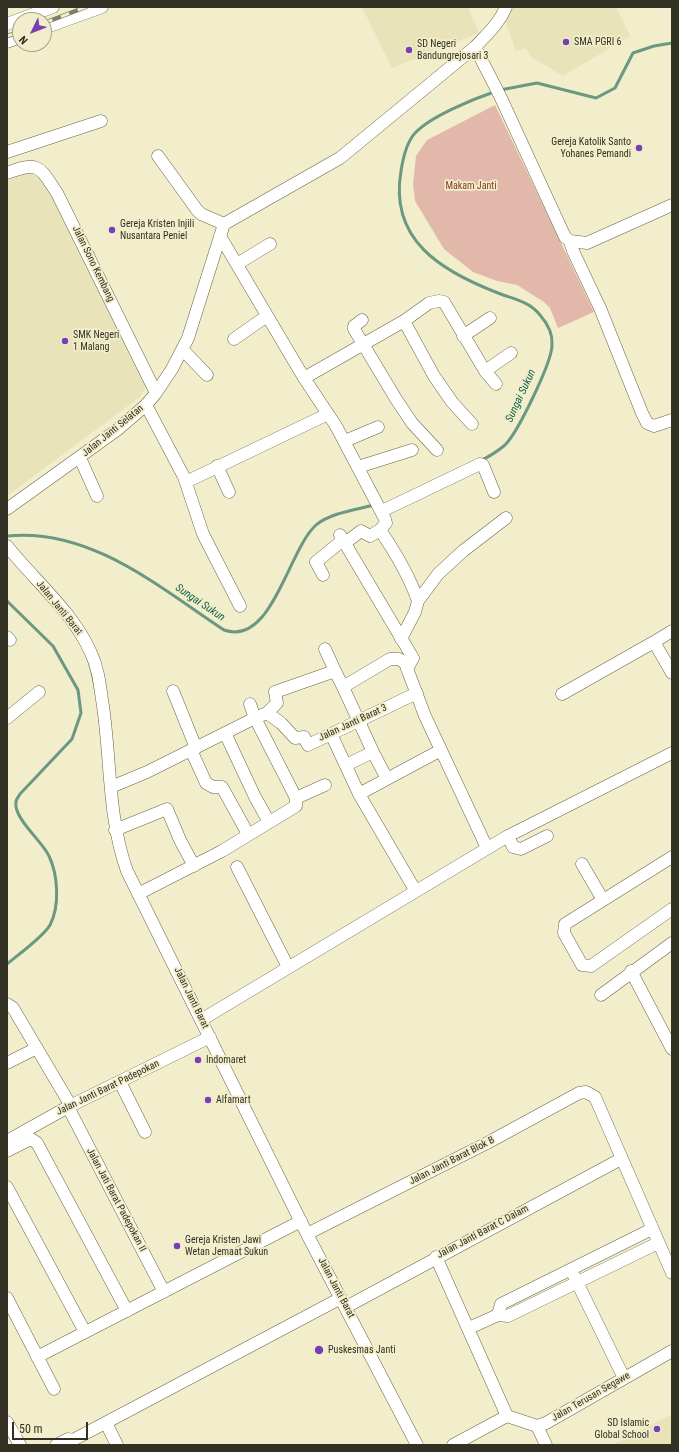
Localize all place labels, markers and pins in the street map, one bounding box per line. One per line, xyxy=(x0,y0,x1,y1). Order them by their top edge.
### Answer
place label: SMA PGRI 6 xyxy=(574,36,621,48)
marker: SMA PGRI 6 xyxy=(561,37,571,47)
place label: SD Negeri Bandungrejosari 3 xyxy=(417,38,488,62)
marker: SD Negeri Bandungrejosari 3 xyxy=(404,45,414,55)
place label: Gereja Katolik Santo Yohanes Pemandi xyxy=(551,136,631,160)
marker: Gereja Katolik Santo Yohanes Pemandi xyxy=(634,143,644,153)
place label: Gereja Kristen Injili Nusantara Peniel xyxy=(120,218,194,242)
marker: Gereja Kristen Injili Nusantara Peniel xyxy=(107,225,117,235)
place label: SMK Negeri 1 Malang xyxy=(73,329,119,352)
marker: SMK Negeri 1 Malang xyxy=(60,336,70,346)
place label: Indomaret xyxy=(206,1054,246,1066)
marker: Indomaret xyxy=(193,1055,203,1065)
place label: Alfamart xyxy=(216,1094,251,1106)
marker: Alfamart xyxy=(203,1095,213,1105)
place label: Gereja Kristen Jawi Wetan Jemaat Sukun xyxy=(185,1234,268,1258)
marker: Gereja Kristen Jawi Wetan Jemaat Sukun xyxy=(172,1241,182,1251)
marker: Puskesmas Janti xyxy=(313,1344,325,1356)
place label: Puskesmas Janti xyxy=(328,1344,395,1356)
place label: SD Islamic Global School xyxy=(594,1417,649,1440)
marker: SD Islamic Global School xyxy=(652,1424,662,1434)

